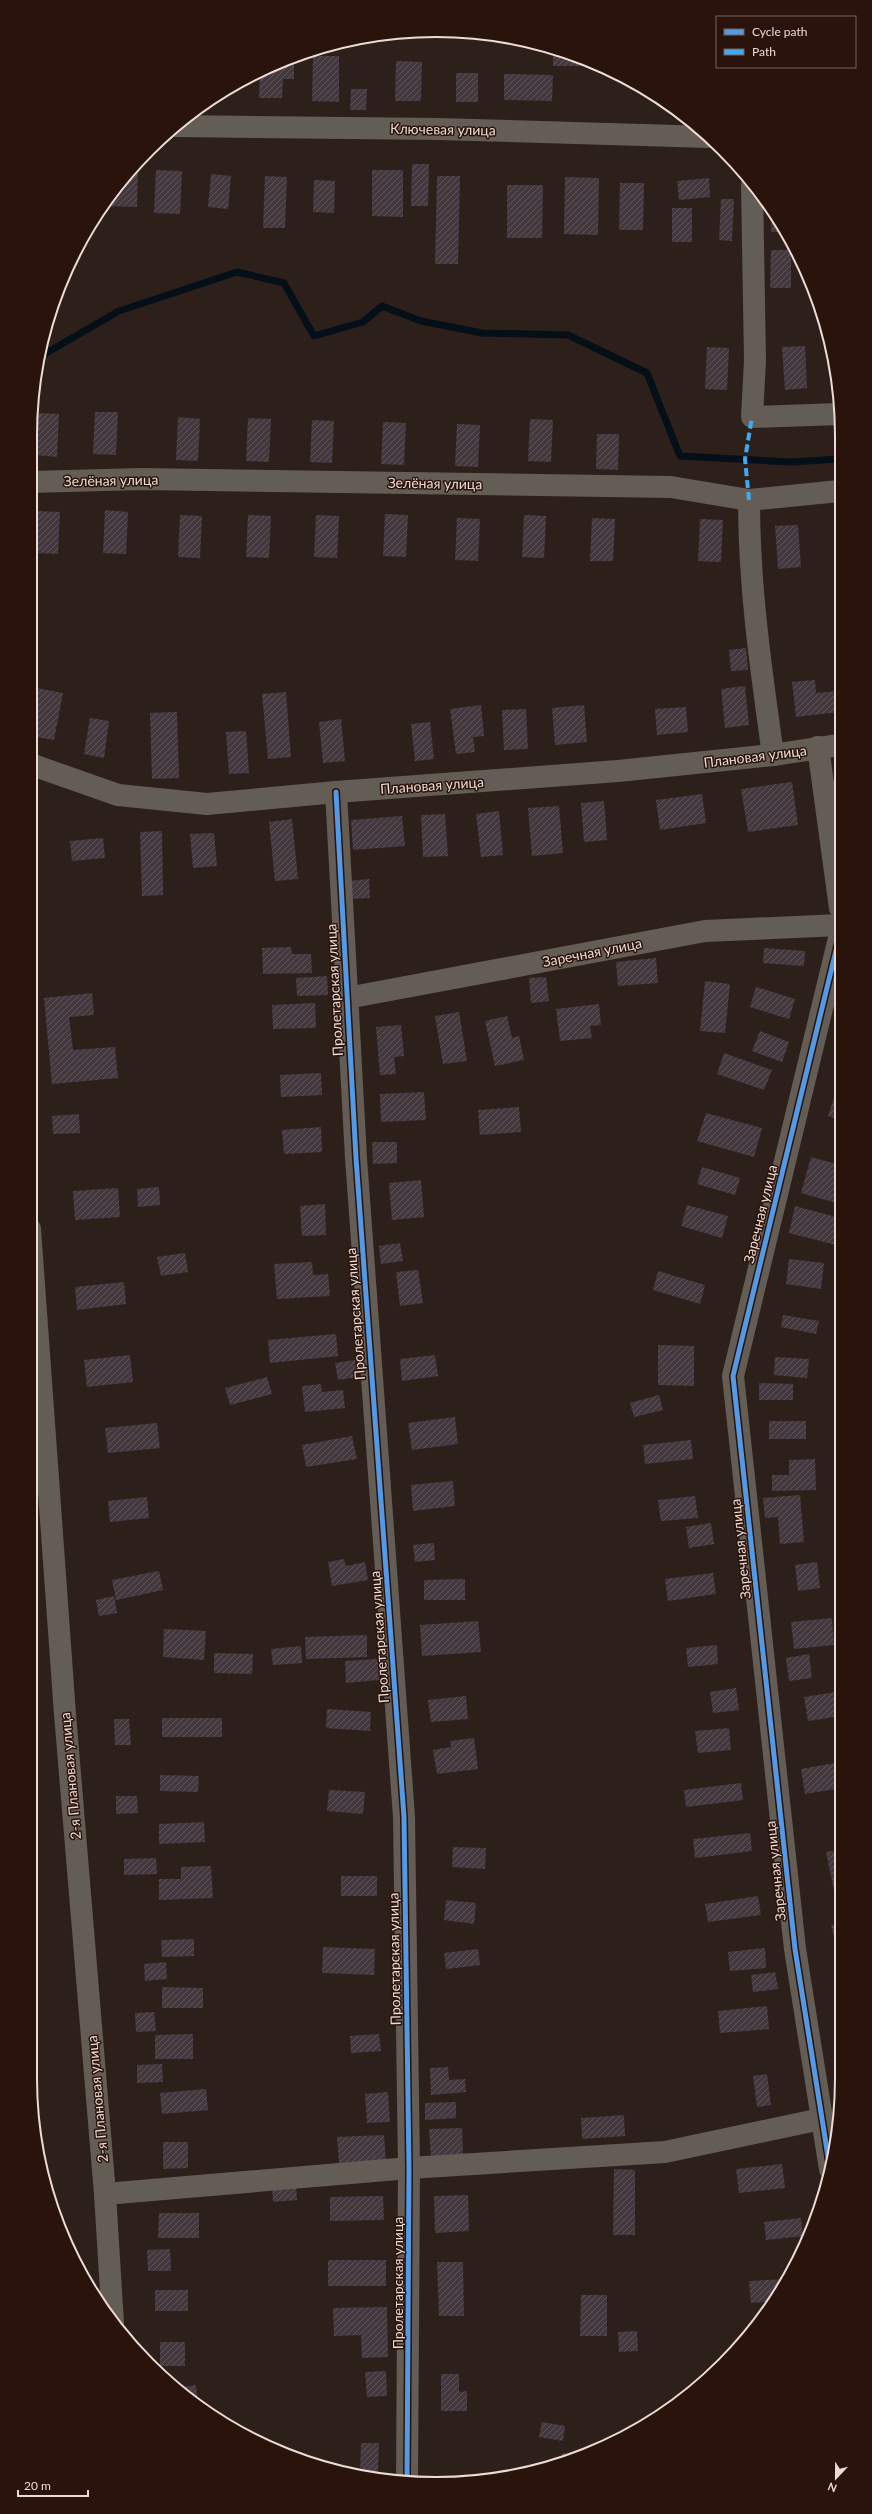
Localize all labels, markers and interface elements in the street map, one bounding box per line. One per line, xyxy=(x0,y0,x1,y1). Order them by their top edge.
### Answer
legend xyxy=(716,16,856,68)
text: Cycle path xyxy=(752,24,807,39)
text: Path xyxy=(752,44,776,59)
street label: Ключевая улица xyxy=(390,120,496,138)
street label: Зелёная улица xyxy=(64,471,158,489)
street label: Зелёная улица xyxy=(388,474,482,492)
street label: Плановая улица xyxy=(702,741,808,771)
street label: Плановая улица xyxy=(380,773,484,797)
street label: Пролетарская улица xyxy=(322,923,346,1057)
street label: Заречная улица xyxy=(541,934,643,970)
street label: Заречная улица xyxy=(740,1163,780,1265)
street label: Пролетарская улица xyxy=(342,1247,368,1381)
street label: Заречная улица xyxy=(726,1498,754,1600)
street label: Пролетарская улица xyxy=(366,1570,392,1704)
street label: 2-я Плановая улица xyxy=(56,1712,84,1840)
street label: Заречная улица xyxy=(761,1820,789,1922)
street label: Пролетарская улица xyxy=(384,1892,404,2025)
street label: 2-я Плановая улица xyxy=(83,2035,111,2163)
street label: Пролетарская улица xyxy=(389,2217,406,2349)
north arrow xyxy=(816,2458,856,2498)
scale bar xyxy=(18,2472,88,2498)
text: 20 m xyxy=(24,2478,51,2493)
text: N xyxy=(826,2480,838,2495)

